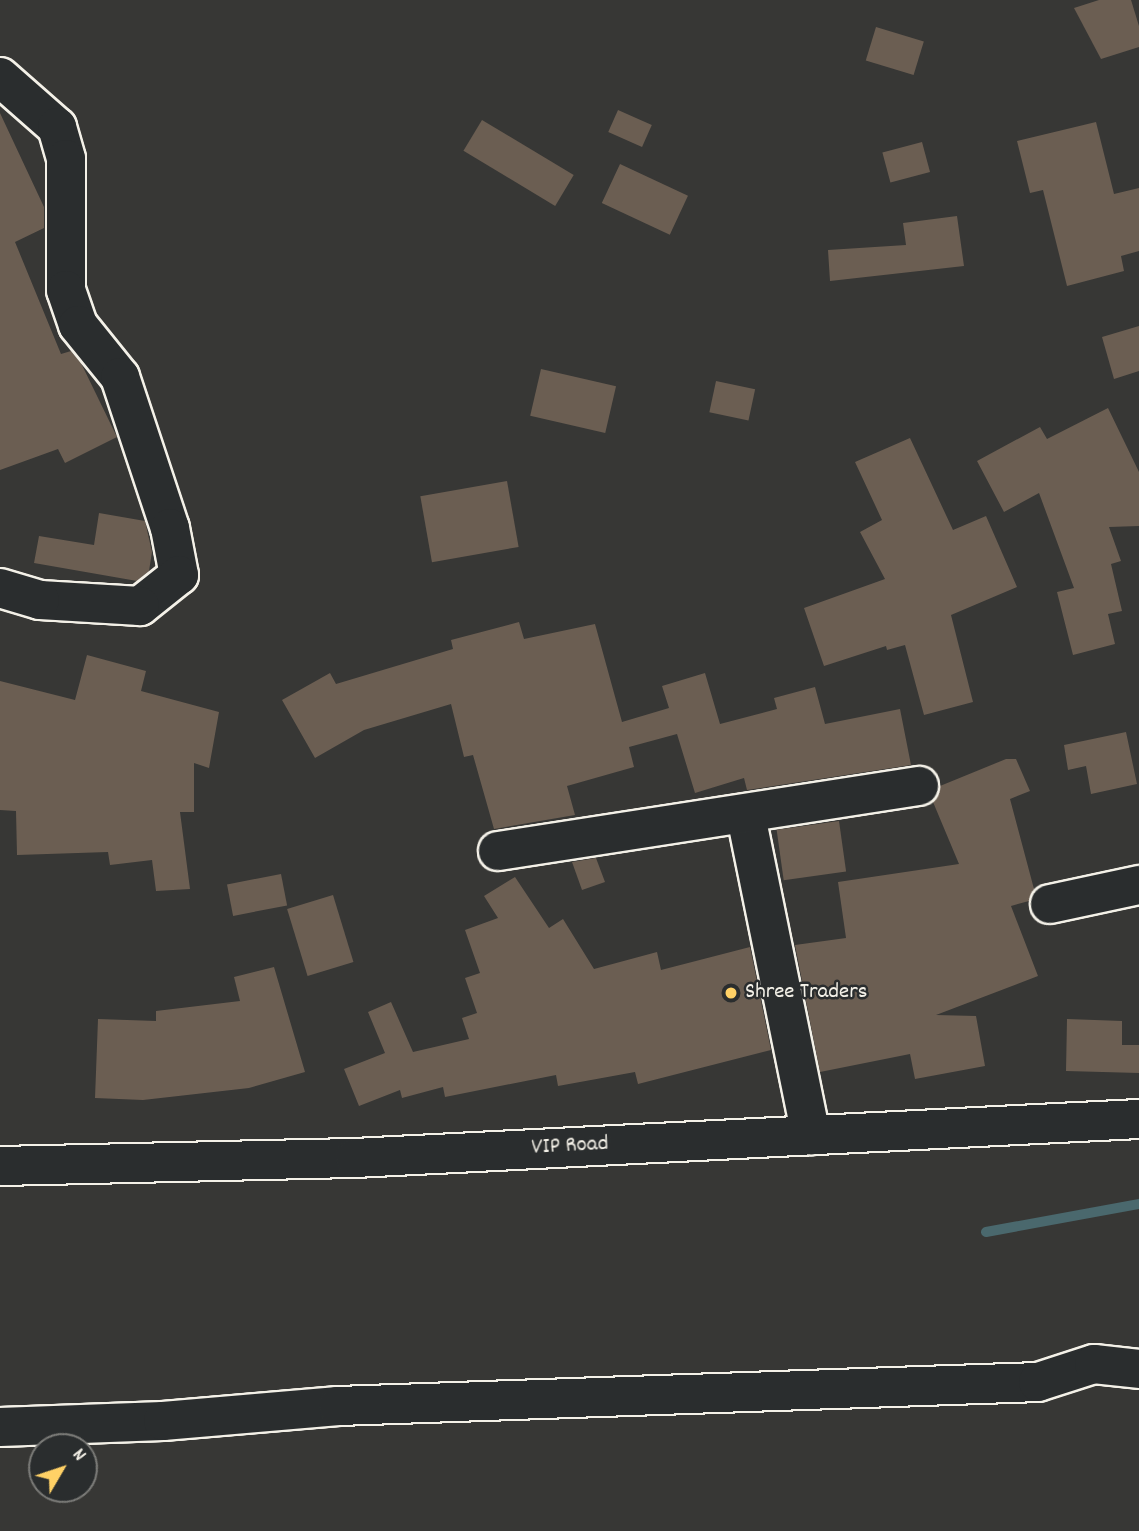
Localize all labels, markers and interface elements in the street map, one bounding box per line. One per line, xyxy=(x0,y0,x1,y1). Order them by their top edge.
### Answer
place label: Shree Traders xyxy=(745,979,867,1007)
marker: Shree Traders xyxy=(723,985,739,1001)
street label: VIP Road xyxy=(531,1131,609,1163)
north arrow xyxy=(28,1433,98,1503)
text: N xyxy=(65,1444,92,1468)

